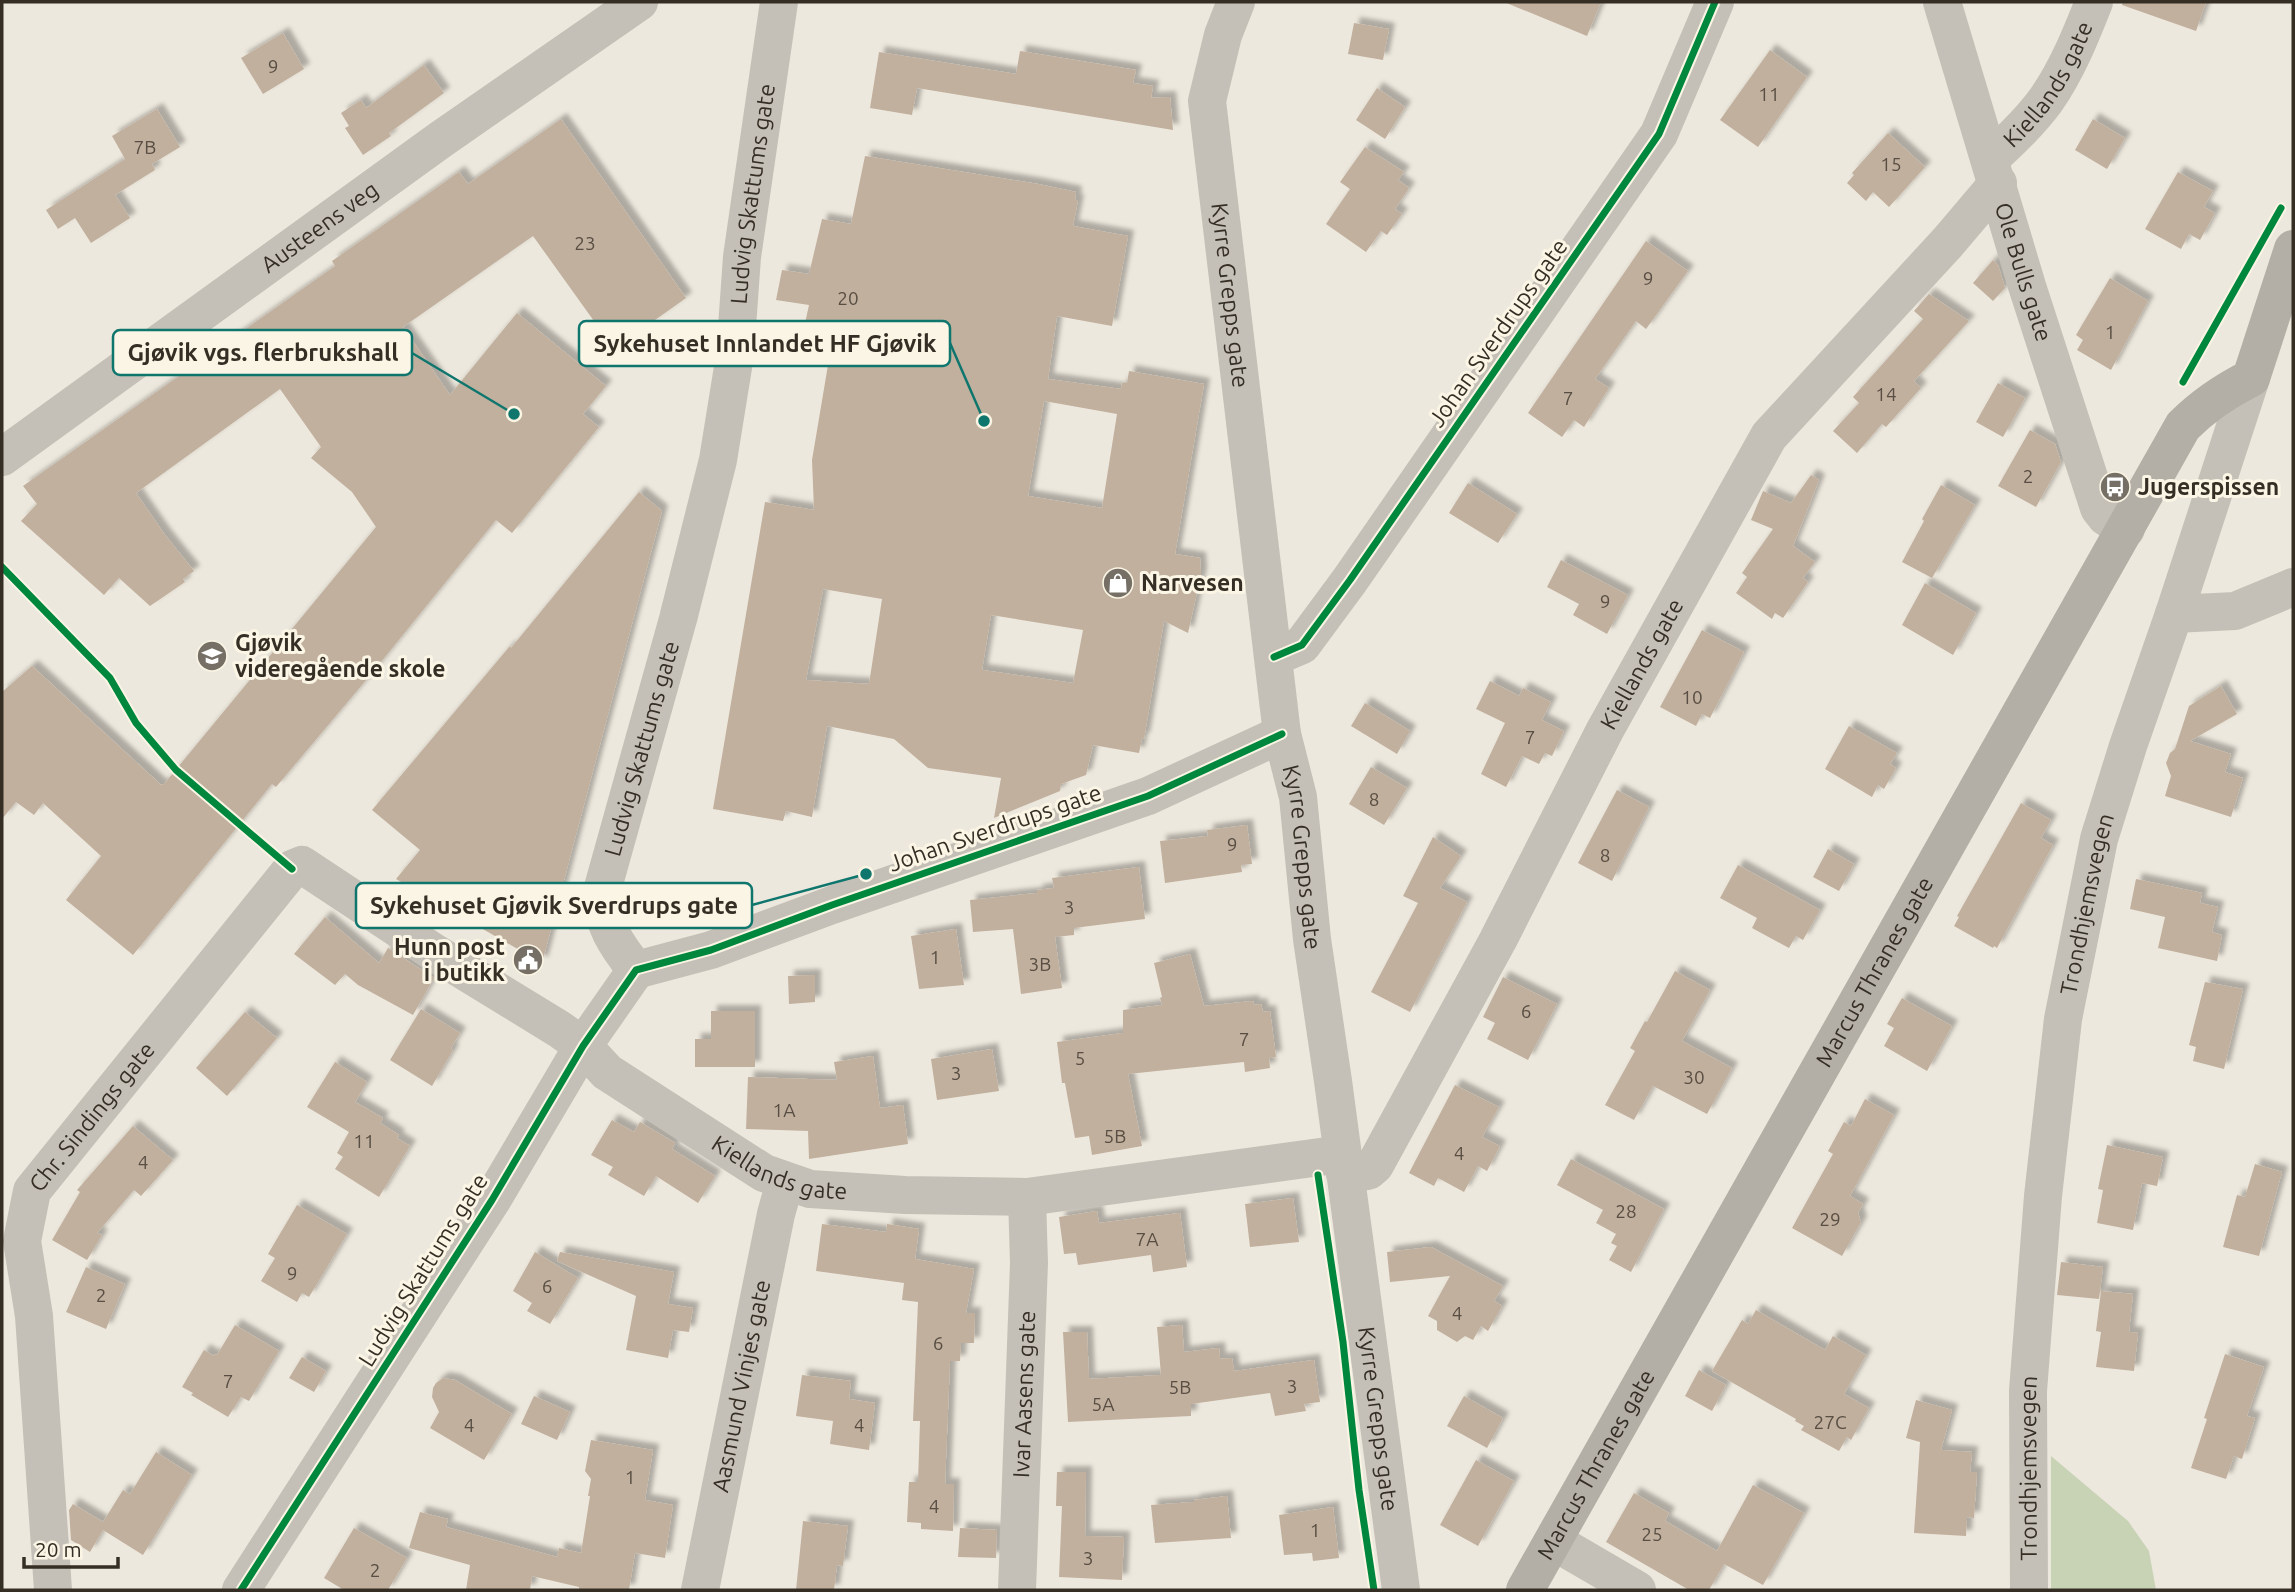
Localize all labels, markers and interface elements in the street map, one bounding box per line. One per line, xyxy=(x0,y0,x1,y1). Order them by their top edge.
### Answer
street label: Kiellands gate xyxy=(1998,18,2097,152)
house number: 9 xyxy=(268,55,278,77)
street label: Ludvig Skattums gate xyxy=(726,82,779,305)
house number: 11 xyxy=(1758,83,1780,105)
house number: 7B xyxy=(134,136,156,158)
house number: 15 xyxy=(1880,153,1902,175)
street label: Austeens veg xyxy=(256,176,382,277)
street label: Ole Bulls gate xyxy=(1991,200,2057,344)
street label: Kyrre Grepps gate xyxy=(1207,201,1254,389)
house number: 23 xyxy=(574,232,596,254)
street label: Johan Sverdrups gate xyxy=(1423,234,1572,431)
house number: 9 xyxy=(1643,267,1653,289)
house number: 20 xyxy=(837,287,859,309)
callout: Sykehuset Innlandet HF Gjøvik xyxy=(579,321,950,366)
house number: 1 xyxy=(2105,321,2115,343)
callout: Gjøvik vgs. flerbrukshall xyxy=(113,330,412,375)
text: Sykehuset Innlandet HF Gjøvik xyxy=(594,330,937,357)
text: Gjøvik vgs. flerbrukshall xyxy=(127,339,399,366)
house number: 14 xyxy=(1875,383,1897,405)
house number: 7 xyxy=(1563,387,1573,409)
house number: 2 xyxy=(2023,465,2033,487)
bus stop icon: Jugerspissen xyxy=(2098,470,2132,504)
place label: Jugerspissen xyxy=(2138,474,2279,499)
shop icon: Narvesen xyxy=(1101,566,1135,600)
place label: Narvesen xyxy=(1141,570,1244,595)
house number: 9 xyxy=(1600,590,1610,612)
street label: Kiellands gate xyxy=(1595,594,1688,733)
place label: Gjøvik videregående skole xyxy=(235,630,446,681)
street label: Ludvig Skattums gate xyxy=(599,638,683,859)
school or university icon: Gjøvik videregående skole xyxy=(195,639,229,673)
house number: 10 xyxy=(1681,686,1703,708)
house number: 7 xyxy=(1525,726,1535,748)
street label: Kyrre Grepps gate xyxy=(1278,762,1326,951)
street label: Johan Sverdrups gate xyxy=(885,779,1104,876)
house number: 8 xyxy=(1369,788,1379,810)
street label: Trondhjemsvegen xyxy=(2055,810,2118,997)
house number: 9 xyxy=(1227,833,1237,855)
house number: 8 xyxy=(1600,844,1610,866)
street label: Marcus Thranes gate xyxy=(1810,872,1937,1071)
callout: Sykehuset Gjøvik Sverdrups gate xyxy=(356,883,752,928)
text: Sykehuset Gjøvik Sverdrups gate xyxy=(370,892,738,919)
house number: 3 xyxy=(1064,896,1074,918)
place label: Hunn post i butikk xyxy=(394,934,505,985)
public building icon: Hunn post i butikk xyxy=(511,943,545,977)
house number: 1 xyxy=(930,946,940,968)
house number: 3B xyxy=(1029,953,1051,975)
house number: 6 xyxy=(1521,1000,1531,1022)
house number: 7 xyxy=(1239,1028,1249,1050)
street label: Chr. Sindings gate xyxy=(24,1037,159,1196)
house number: 5 xyxy=(1075,1047,1085,1069)
house number: 3 xyxy=(951,1062,961,1084)
house number: 30 xyxy=(1683,1066,1705,1088)
house number: 1A xyxy=(772,1099,796,1121)
house number: 5B xyxy=(1104,1125,1126,1147)
house number: 11 xyxy=(353,1130,375,1152)
street label: Kiellands gate xyxy=(708,1130,848,1203)
house number: 4 xyxy=(1454,1142,1464,1164)
house number: 4 xyxy=(138,1151,148,1173)
street label: Ludvig Skattums gate xyxy=(353,1169,492,1371)
house number: 28 xyxy=(1615,1200,1637,1222)
house number: 29 xyxy=(1819,1208,1841,1230)
house number: 7A xyxy=(1135,1228,1159,1250)
house number: 9 xyxy=(287,1262,297,1284)
house number: 6 xyxy=(542,1275,552,1297)
street label: Aasmund Vinjes gate xyxy=(707,1278,774,1494)
house number: 2 xyxy=(96,1284,106,1306)
house number: 4 xyxy=(1452,1302,1462,1324)
street label: Ivar Aasens gate xyxy=(1008,1310,1039,1478)
street label: Kyrre Grepps gate xyxy=(1354,1325,1403,1513)
house number: 6 xyxy=(933,1332,943,1354)
street label: Marcus Thranes gate xyxy=(1532,1365,1659,1564)
house number: 7 xyxy=(223,1370,233,1392)
house number: 3 xyxy=(1287,1375,1297,1397)
street label: Trondhjemsvegen xyxy=(2015,1375,2041,1561)
house number: 5B xyxy=(1169,1376,1191,1398)
house number: 5A xyxy=(1091,1393,1115,1415)
house number: 27C xyxy=(1813,1411,1847,1433)
house number: 4 xyxy=(464,1414,474,1436)
house number: 4 xyxy=(854,1414,864,1436)
house number: 1 xyxy=(625,1466,635,1488)
house number: 4 xyxy=(929,1495,939,1517)
house number: 1 xyxy=(1310,1519,1320,1541)
house number: 25 xyxy=(1641,1523,1663,1545)
scale bar xyxy=(24,1526,119,1570)
text: 20 m xyxy=(35,1537,82,1561)
house number: 3 xyxy=(1083,1547,1093,1569)
house number: 2 xyxy=(370,1559,380,1581)

